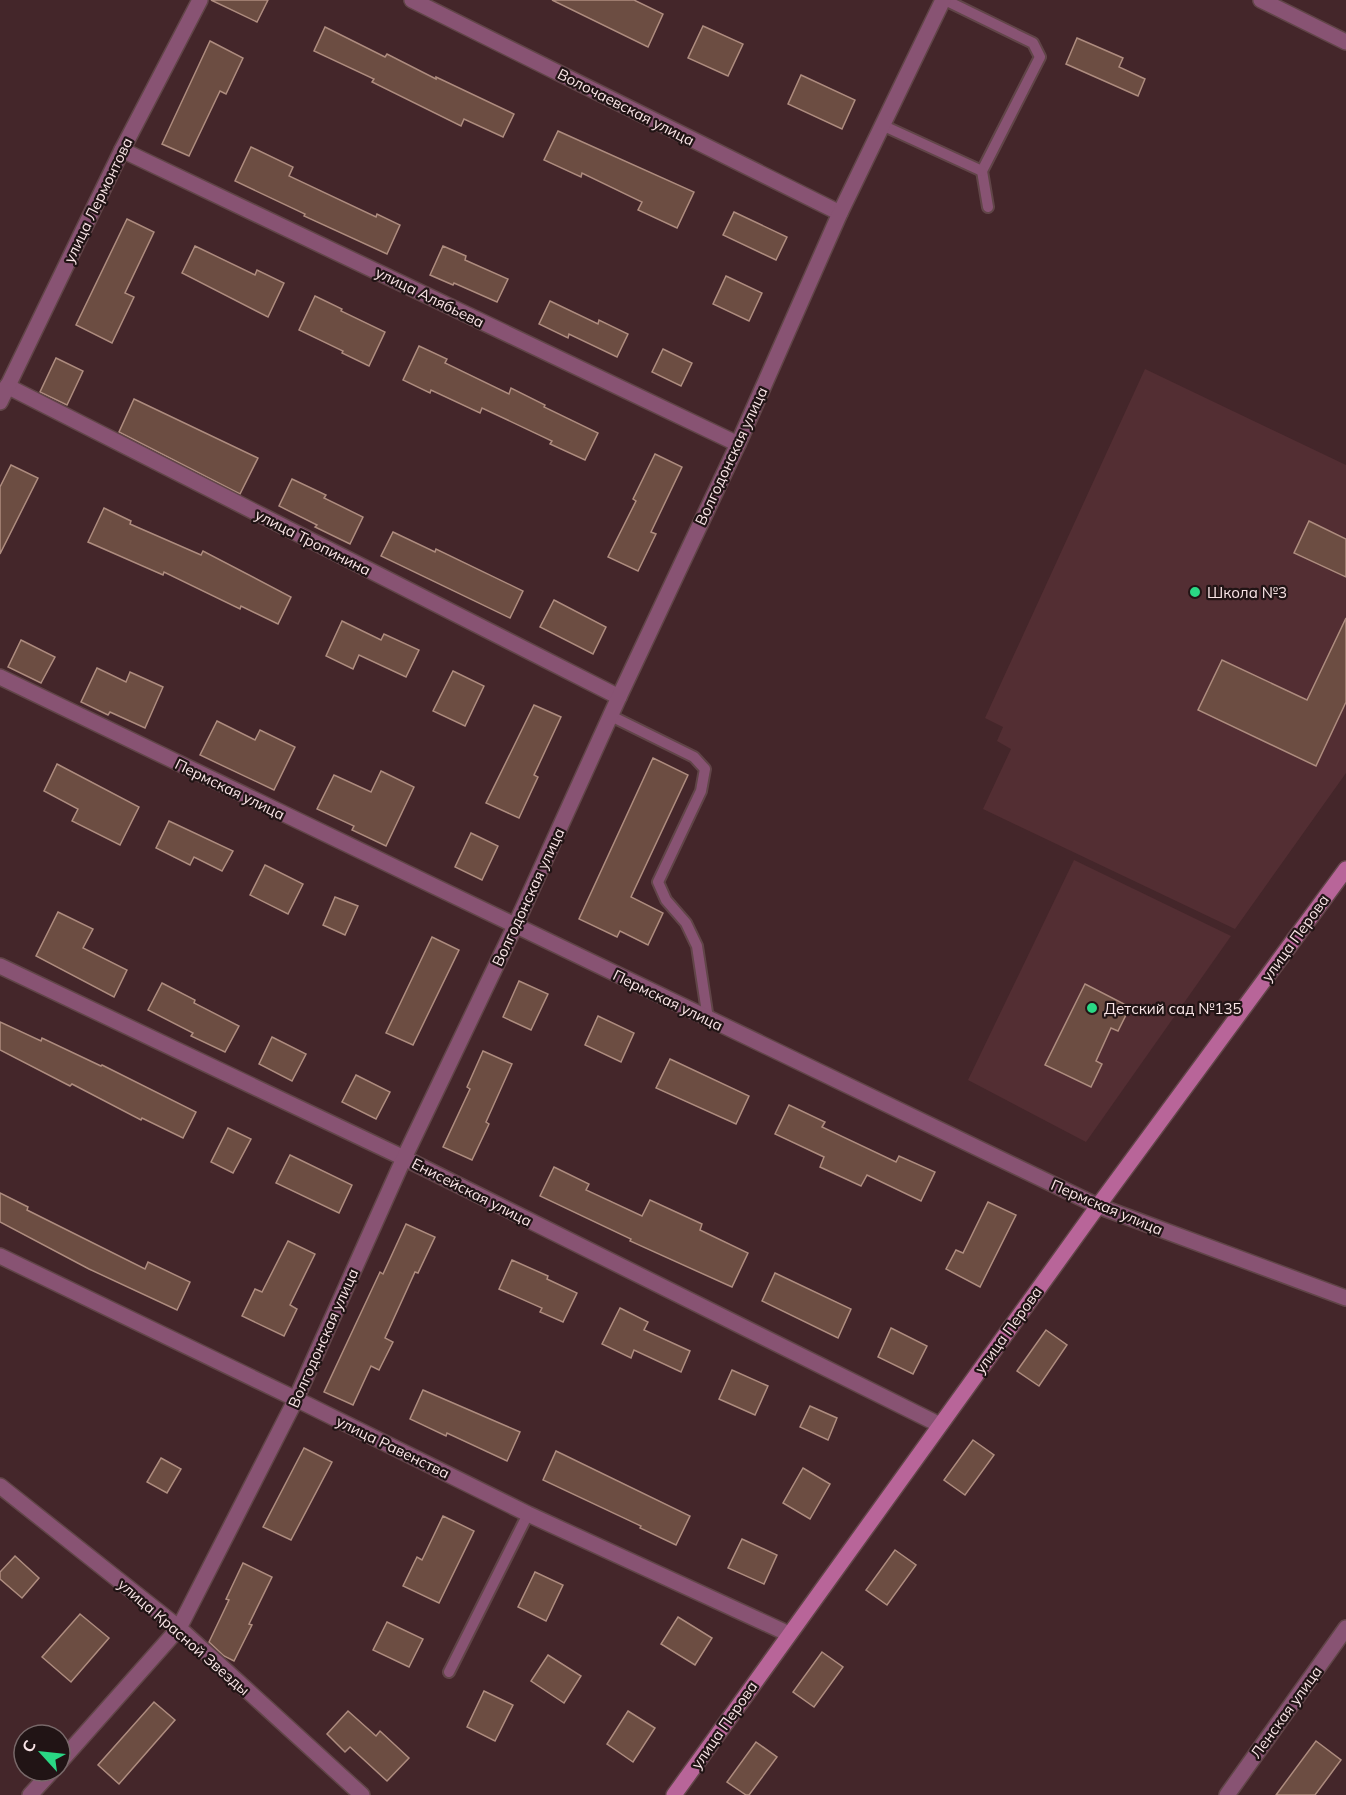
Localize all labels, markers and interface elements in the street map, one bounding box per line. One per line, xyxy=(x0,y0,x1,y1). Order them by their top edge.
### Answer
street label: Волочаевская улица xyxy=(554,64,698,150)
street label: улица Лермонтова xyxy=(59,134,137,266)
street label: улица Алябьева xyxy=(373,262,487,332)
street label: Волгодонская улица xyxy=(691,384,771,528)
street label: улица Тропинина xyxy=(252,505,374,579)
place label: Школа №3 xyxy=(1207,583,1287,602)
marker: Школа №3 xyxy=(1188,585,1202,599)
street label: Пермская улица xyxy=(172,754,288,824)
street label: Волгодонская улица xyxy=(488,825,568,969)
street label: улица Перова xyxy=(1257,891,1333,985)
street label: Пермская улица xyxy=(610,965,726,1035)
place label: Детский сад №135 xyxy=(1104,999,1242,1018)
marker: Детский сад №135 xyxy=(1085,1001,1099,1015)
street label: Енисейская улица xyxy=(409,1154,535,1230)
street label: Пермская улица xyxy=(1048,1175,1166,1239)
street label: Волгодонская улица xyxy=(284,1265,362,1411)
street label: улица Перова xyxy=(970,1283,1046,1377)
street label: улица Равенства xyxy=(333,1411,453,1483)
street label: улица Красной Звезды xyxy=(114,1575,254,1699)
street label: Ленская улица xyxy=(1246,1662,1326,1762)
street label: улица Перова xyxy=(687,1677,761,1773)
north arrow xyxy=(12,1723,72,1783)
text: С xyxy=(17,1737,40,1756)

